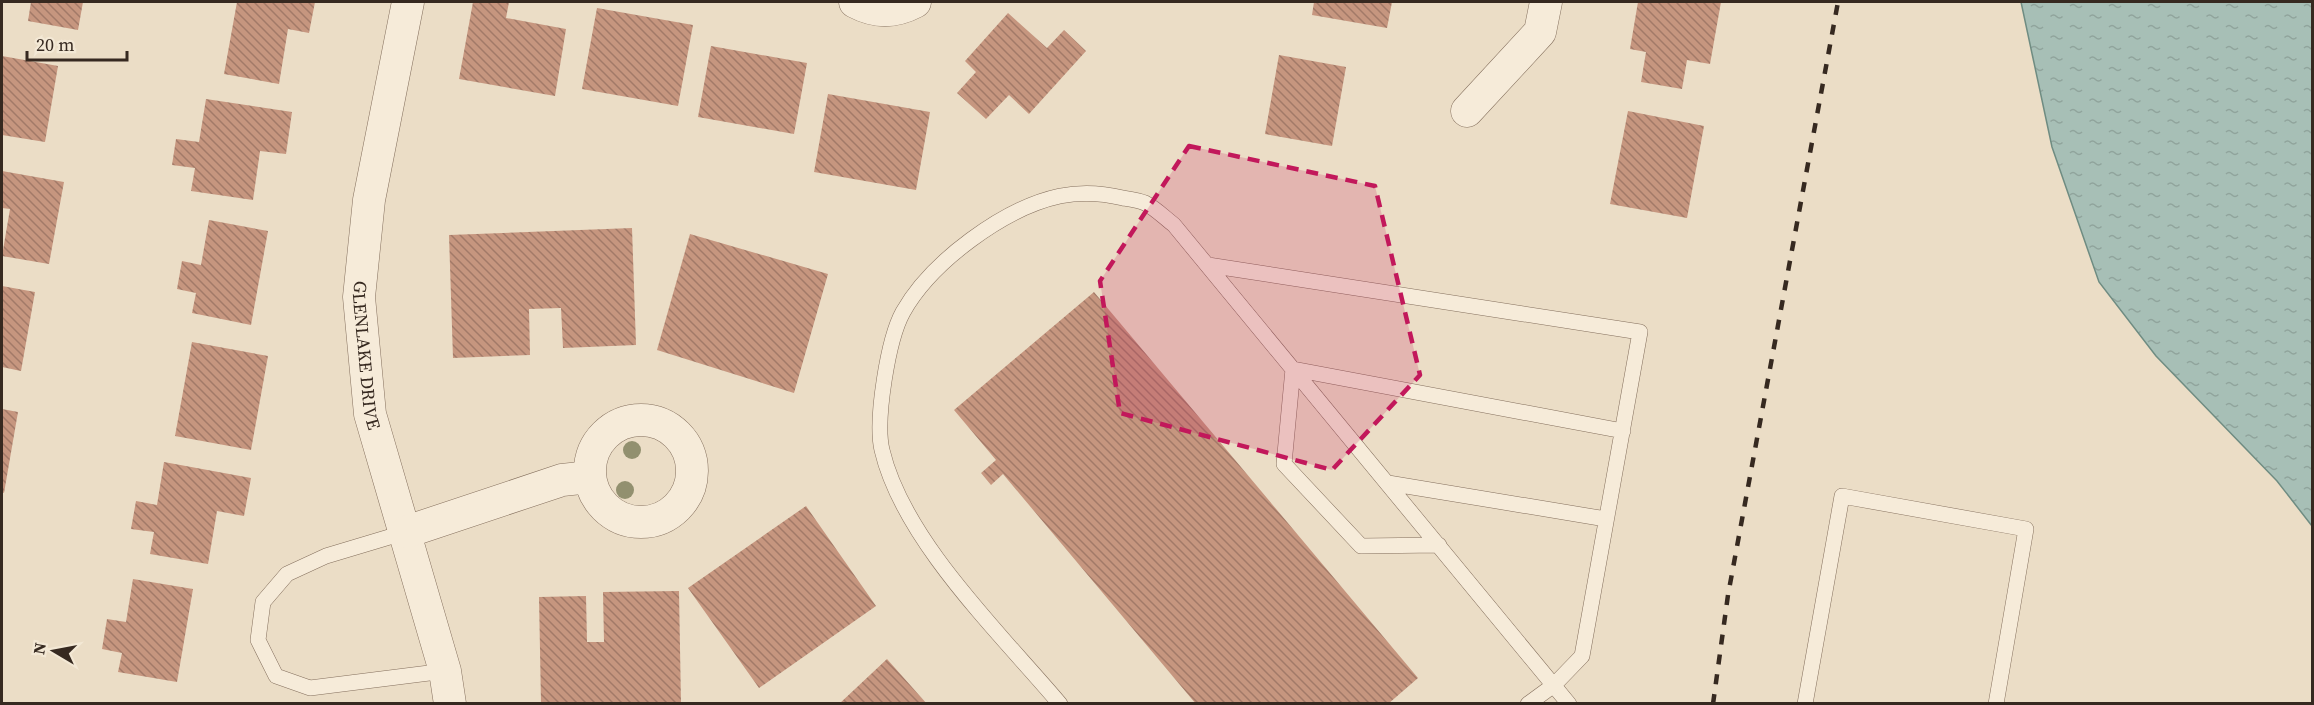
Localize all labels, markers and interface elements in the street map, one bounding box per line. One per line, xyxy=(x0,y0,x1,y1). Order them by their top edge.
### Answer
scale bar xyxy=(27,24,128,62)
text: 20 m xyxy=(36,32,74,57)
street label: GLENLAKE DRIVE xyxy=(347,280,387,433)
north arrow xyxy=(24,621,84,681)
text: N xyxy=(27,640,51,656)

